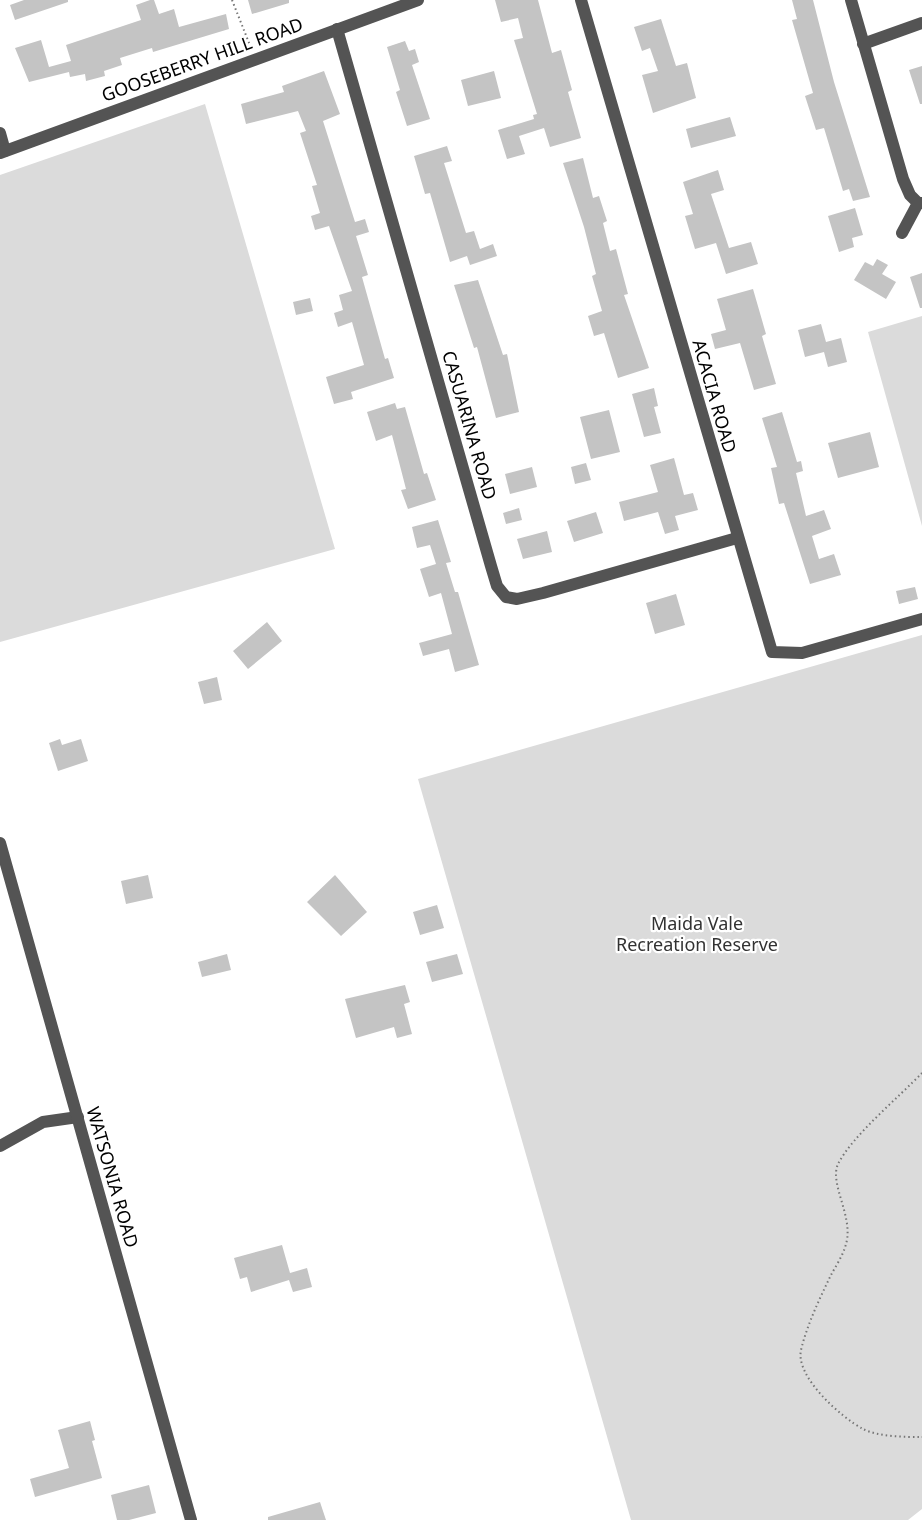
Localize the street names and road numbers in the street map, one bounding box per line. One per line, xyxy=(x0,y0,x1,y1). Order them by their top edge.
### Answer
street label: GOOSEBERRY HILL ROAD xyxy=(98,11,306,107)
street label: ACACIA ROAD xyxy=(687,337,743,455)
street label: CASUARINA ROAD xyxy=(437,348,503,502)
street label: WATSONIA ROAD xyxy=(81,1104,145,1250)

